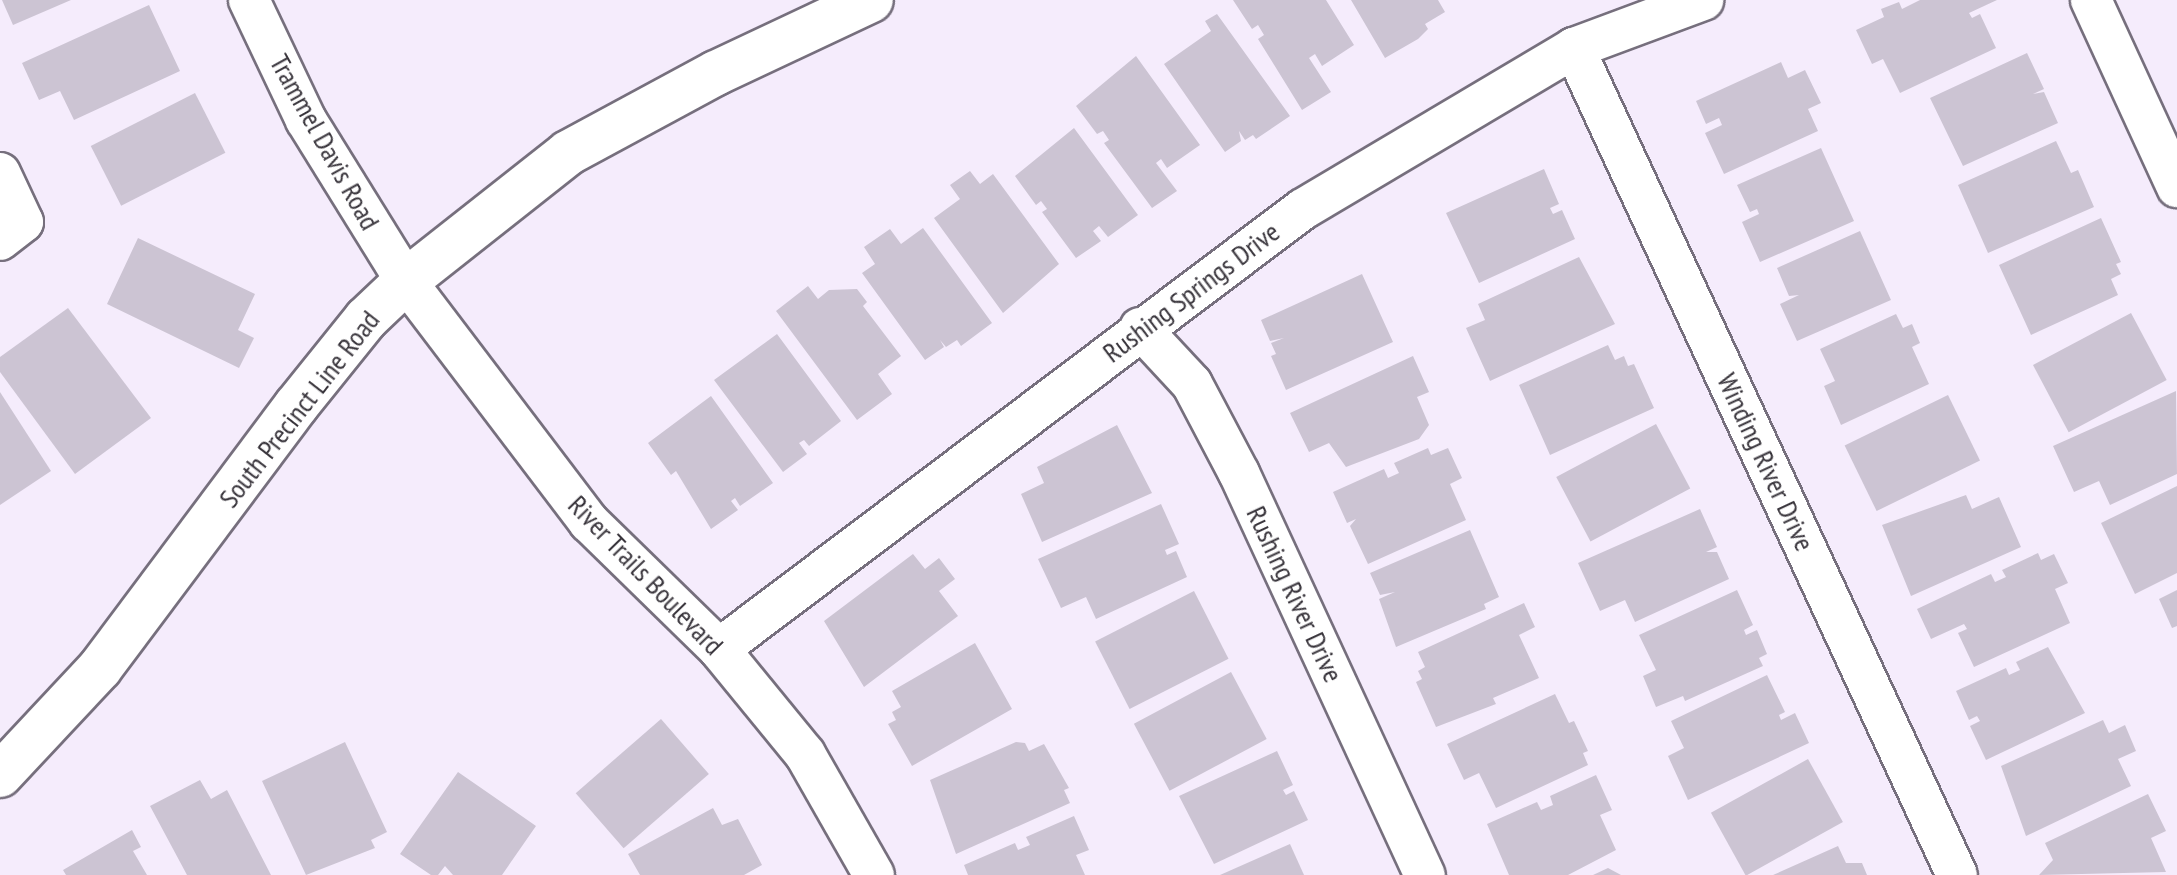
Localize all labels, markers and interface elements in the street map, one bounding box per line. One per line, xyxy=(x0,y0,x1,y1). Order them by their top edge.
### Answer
street label: Trammel Davis Road xyxy=(263,48,387,236)
street label: Rushing Springs Drive xyxy=(1096,215,1286,369)
street label: South Precinct Line Road xyxy=(212,304,386,514)
street label: Winding River Drive xyxy=(1710,368,1822,556)
street label: River Trails Boulevard xyxy=(561,488,731,662)
street label: Rushing River Drive xyxy=(1240,501,1350,687)

